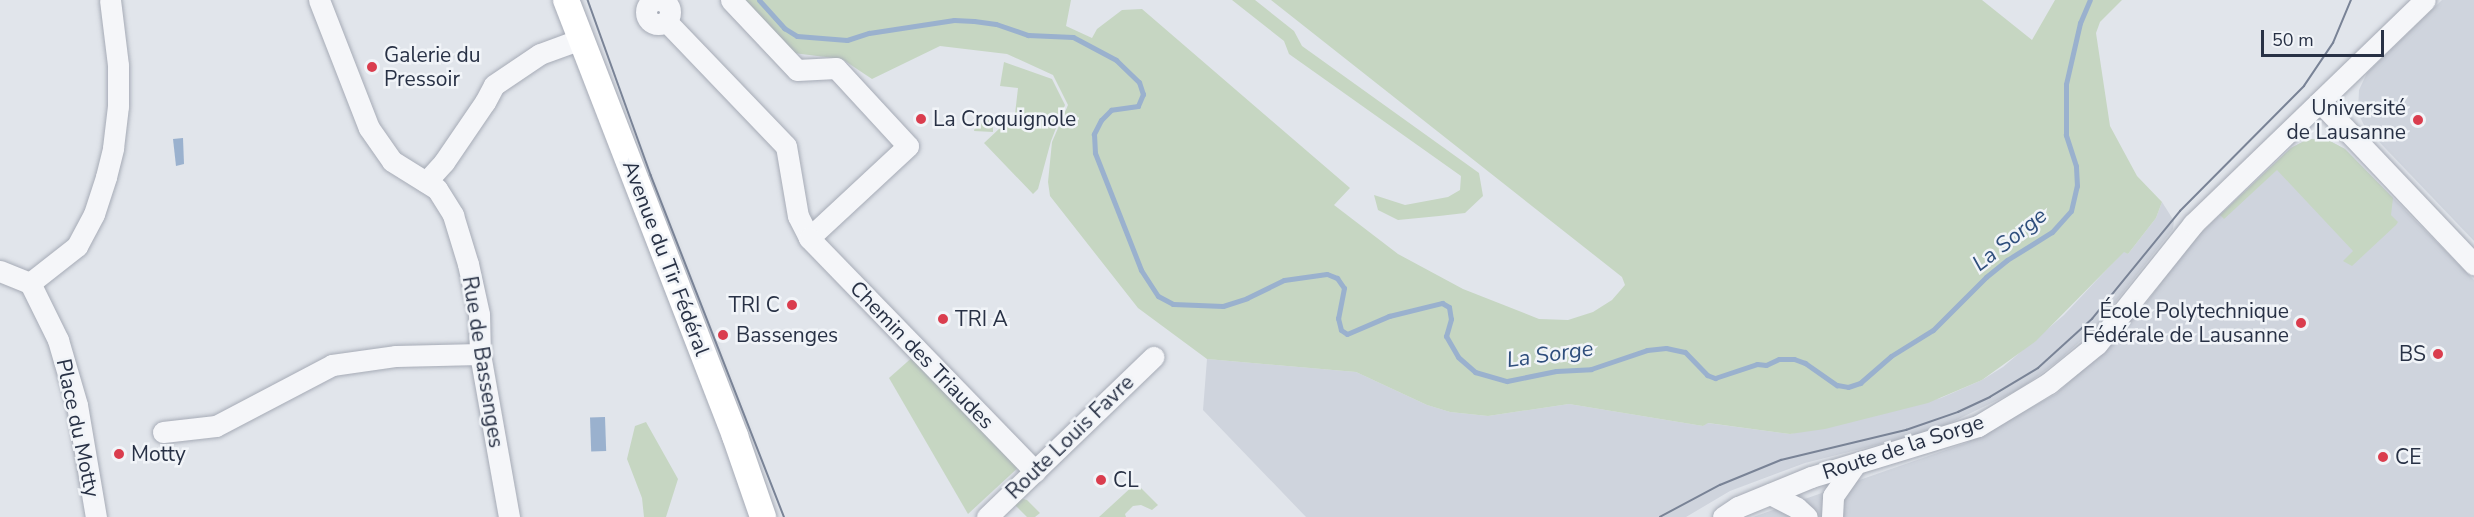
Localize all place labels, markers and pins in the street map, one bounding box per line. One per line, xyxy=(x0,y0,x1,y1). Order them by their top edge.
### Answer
place label: Galerie du Pressoir xyxy=(384,42,481,92)
marker: Galerie du Pressoir xyxy=(365,60,379,74)
place label: Université de Lausanne xyxy=(2287,95,2406,145)
place label: La Croquignole xyxy=(933,106,1076,132)
marker: La Croquignole xyxy=(914,112,928,126)
marker: Université de Lausanne xyxy=(2411,113,2425,127)
place label: TRI C xyxy=(728,292,780,318)
marker: TRI C xyxy=(785,298,799,312)
place label: École Polytechnique Fédérale de Lausanne xyxy=(2083,298,2289,348)
place label: TRI A xyxy=(955,306,1008,332)
marker: TRI A xyxy=(936,312,950,326)
marker: École Polytechnique Fédérale de Lausanne xyxy=(2294,316,2308,330)
place label: Bassenges xyxy=(736,322,838,348)
marker: Bassenges xyxy=(714,326,732,344)
place label: BS xyxy=(2399,341,2426,367)
marker: BS xyxy=(2431,347,2445,361)
place label: Motty xyxy=(131,441,186,467)
place label: CE xyxy=(2395,444,2421,470)
marker: Motty xyxy=(112,447,126,461)
marker: CE xyxy=(2376,450,2390,464)
place label: CL xyxy=(1113,467,1139,493)
marker: CL xyxy=(1094,473,1108,487)

